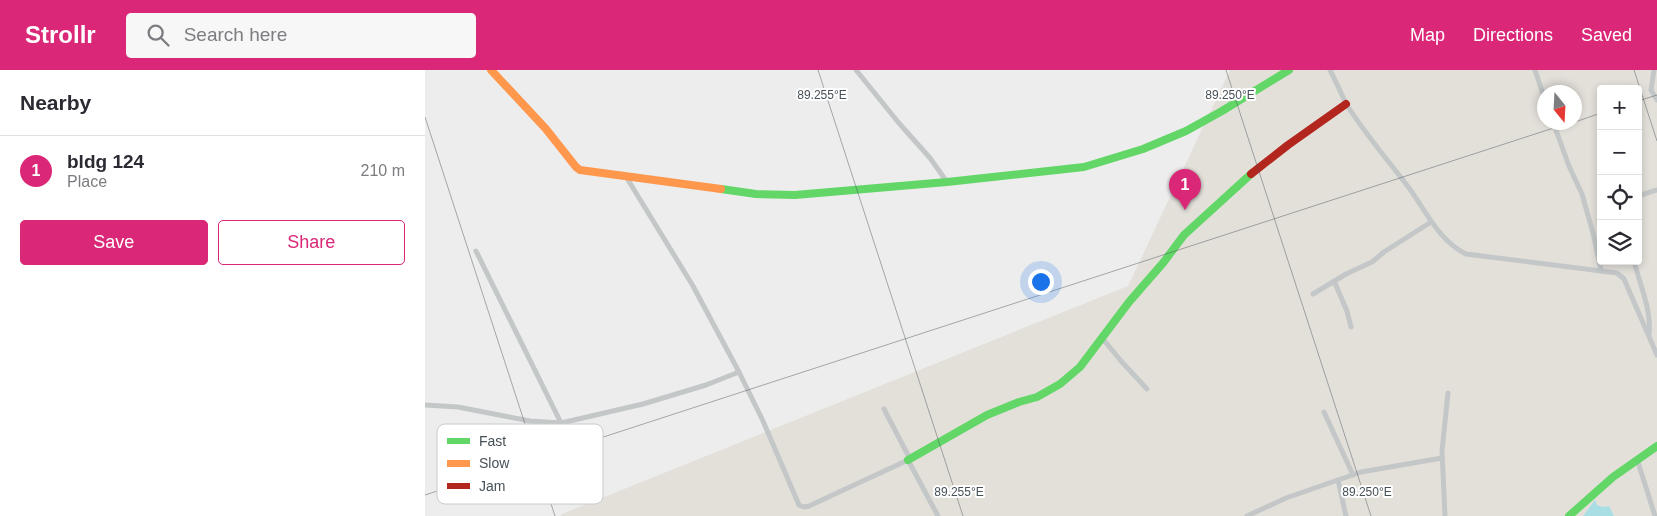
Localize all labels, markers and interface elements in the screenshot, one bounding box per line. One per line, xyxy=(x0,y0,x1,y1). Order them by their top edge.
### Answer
search box xyxy=(126,13,476,58)
text: Strollr xyxy=(25,21,96,48)
icon: search xyxy=(144,21,172,49)
text: Search here xyxy=(184,24,287,45)
text: Map xyxy=(1410,25,1445,45)
text: Directions xyxy=(1473,25,1553,45)
text: Saved xyxy=(1581,25,1632,45)
north arrow xyxy=(1537,85,1582,130)
map controls xyxy=(1597,85,1642,265)
button: + xyxy=(1597,85,1642,130)
text: 89.255°E xyxy=(797,88,847,102)
text: 89.250°E xyxy=(1205,88,1255,102)
text: Nearby xyxy=(20,91,91,114)
button: − xyxy=(1597,130,1642,175)
text: bldg 124 xyxy=(67,151,144,172)
text: 1 xyxy=(32,162,40,179)
text: 210 m xyxy=(361,162,405,179)
pin: 1 xyxy=(1169,169,1201,210)
text: Place xyxy=(67,173,107,190)
button: locate xyxy=(1597,175,1642,220)
button: Save xyxy=(20,220,208,265)
button: Share xyxy=(218,220,405,265)
button: layers xyxy=(1597,220,1642,265)
your location xyxy=(1028,269,1054,295)
legend xyxy=(437,424,603,504)
text: Fast xyxy=(479,433,506,449)
text: Slow xyxy=(479,455,510,471)
text: Jam xyxy=(479,478,505,494)
text: 89.255°E xyxy=(934,485,984,499)
text: 89.250°E xyxy=(1342,485,1392,499)

